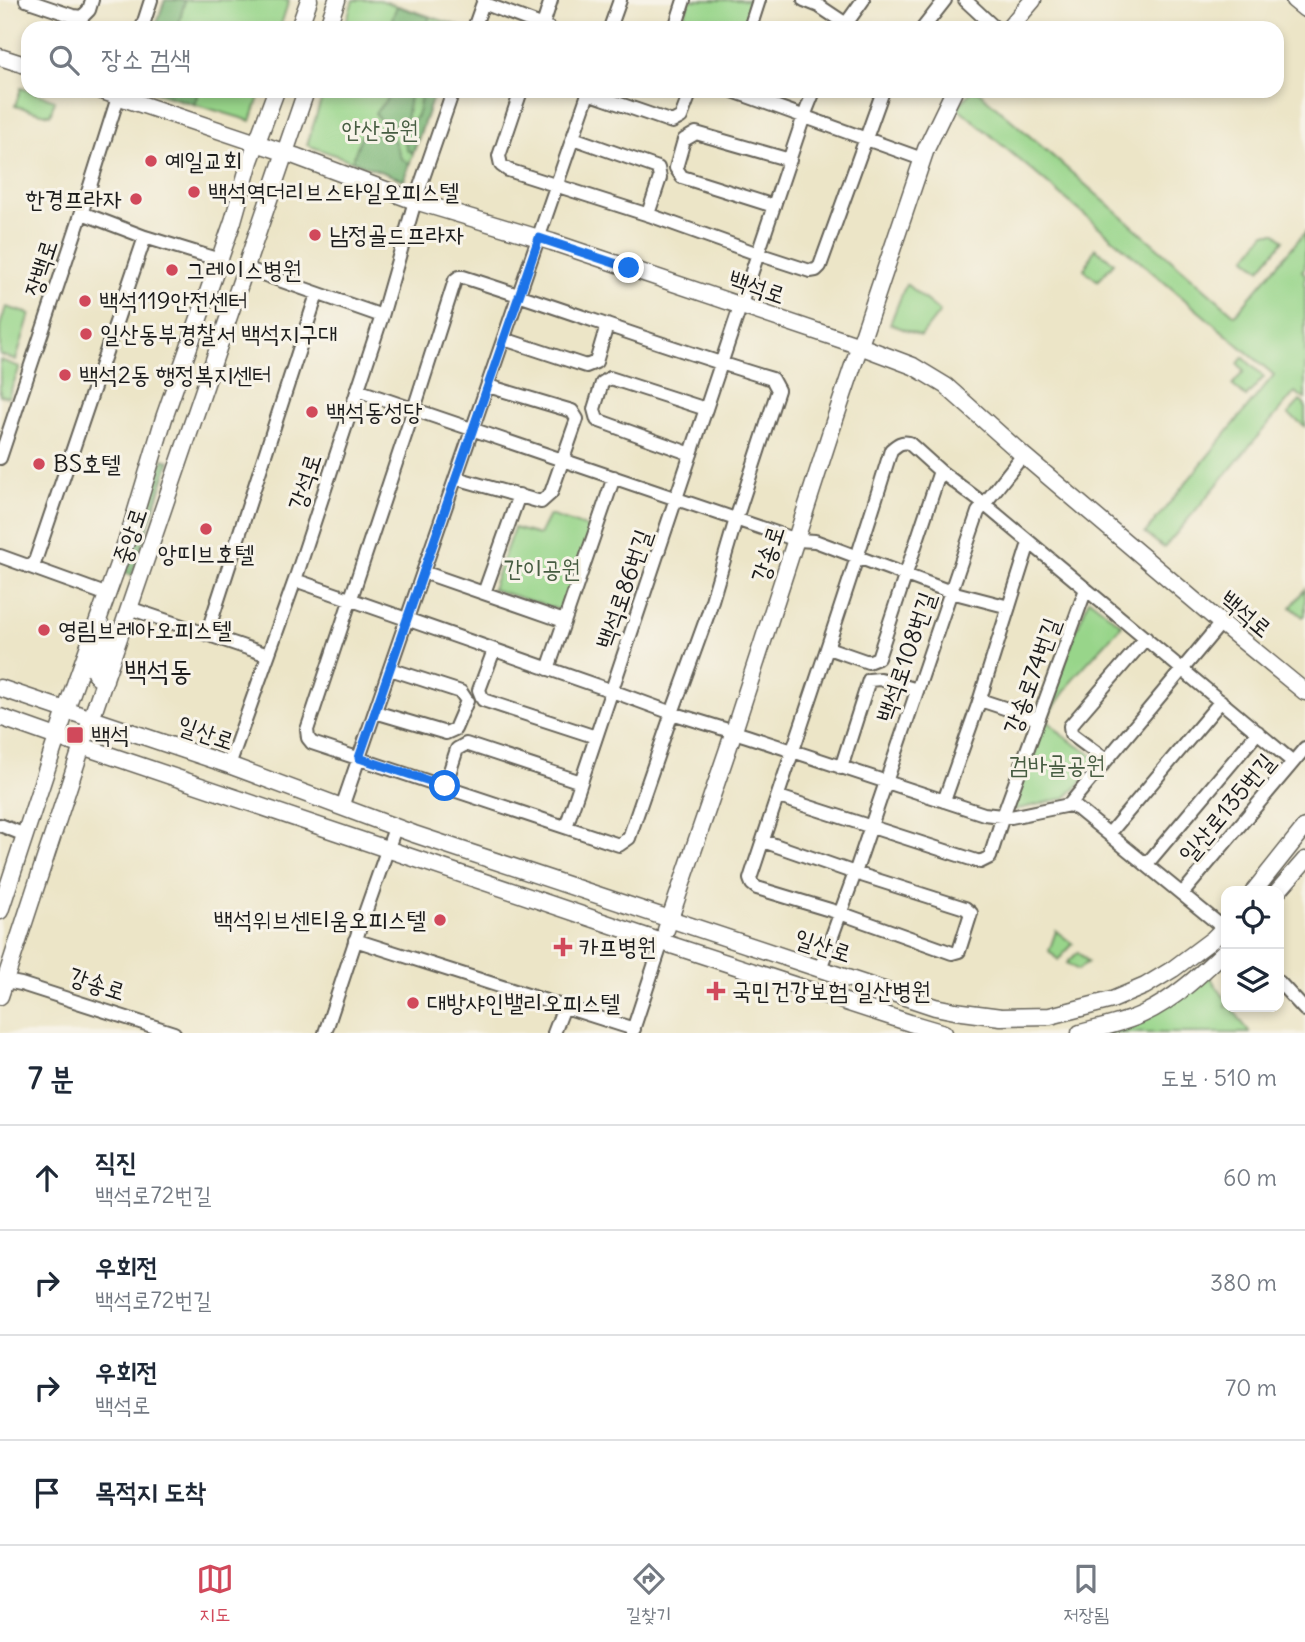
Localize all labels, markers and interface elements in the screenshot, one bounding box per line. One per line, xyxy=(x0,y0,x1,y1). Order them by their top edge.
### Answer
search box xyxy=(21,21,1284,98)
icon: search xyxy=(45,41,83,79)
text: 장소 검색 xyxy=(101,42,191,75)
park label: 안산공원 xyxy=(341,114,419,144)
place label: 예일교회 xyxy=(165,145,242,175)
marker: 예일교회 xyxy=(143,153,159,169)
place label: 백석역더리브스타일오피스텔 xyxy=(208,176,459,206)
place label: 한경프라자 xyxy=(25,183,122,213)
marker: 백석역더리브스타일오피스텔 xyxy=(186,184,202,200)
marker: 한경프라자 xyxy=(128,191,144,207)
place label: 남정골드프라자 xyxy=(329,219,464,249)
marker: 남정골드프라자 xyxy=(307,227,323,243)
street label: 장백로 xyxy=(17,236,63,300)
route end xyxy=(613,252,644,283)
place label: 그레이스병원 xyxy=(186,254,302,284)
marker: 그레이스병원 xyxy=(164,262,180,278)
street label: 백석로 xyxy=(725,262,790,310)
place label: 백석119안전센터 xyxy=(99,285,248,315)
marker: 백석119안전센터 xyxy=(77,293,93,309)
place label: 일산동부경찰서 백석지구대 xyxy=(100,318,337,348)
marker: 일산동부경찰서 백석지구대 xyxy=(78,326,94,342)
place label: 백석2동 행정복지센터 xyxy=(79,359,272,389)
marker: 백석2동 행정복지센터 xyxy=(57,367,73,383)
place label: 백석동성당 xyxy=(326,396,423,426)
marker: 백석동성당 xyxy=(304,404,320,420)
place label: BS호텔 xyxy=(53,448,121,478)
street label: 강석로 xyxy=(281,450,327,514)
marker: BS호텔 xyxy=(31,456,47,472)
street label: 중앙로 xyxy=(105,503,153,568)
marker: 앙띠브호텔 xyxy=(198,521,214,537)
street label: 강송로 xyxy=(744,522,790,586)
street label: 백석로86번길 xyxy=(589,525,657,652)
place label: 앙띠브호텔 xyxy=(158,538,254,568)
park label: 간이공원 xyxy=(503,553,581,583)
street label: 백석로 xyxy=(1215,583,1278,643)
street label: 백석로108번길 xyxy=(869,588,941,726)
street label: 강송로74번길 xyxy=(996,613,1066,738)
place label: 영림브레아오피스텔 xyxy=(58,614,232,644)
marker: 영림브레아오피스텔 xyxy=(36,622,52,638)
district label: 백석동 xyxy=(124,652,192,688)
street label: 일산로 xyxy=(174,708,239,756)
place label: 백석 xyxy=(91,719,130,749)
marker: 백석 xyxy=(65,725,85,745)
street label: 일산로135번길 xyxy=(1172,747,1281,868)
park label: 검바골공원 xyxy=(1009,749,1105,779)
route start xyxy=(429,770,460,801)
map controls xyxy=(1221,886,1284,1012)
button: locate xyxy=(1221,886,1284,949)
place label: 백석위브센티움오피스텔 xyxy=(214,904,426,934)
marker: 백석위브센티움오피스텔 xyxy=(432,912,448,928)
street label: 일산로 xyxy=(791,922,855,968)
place label: 카프병원 xyxy=(579,931,656,961)
marker: 카프병원 xyxy=(553,937,573,957)
button: layers xyxy=(1221,949,1284,1012)
street label: 강송로 xyxy=(65,960,129,1006)
place label: 국민건강보험 일산병원 xyxy=(732,975,931,1005)
marker: 국민건강보험 일산병원 xyxy=(706,981,726,1001)
place label: 대방샤인밸리오피스텔 xyxy=(427,987,620,1017)
marker: 대방샤인밸리오피스텔 xyxy=(405,995,421,1011)
text: 7 분 xyxy=(28,1059,74,1097)
text: 도보 · 510 m xyxy=(1161,1063,1277,1092)
text: 직진 xyxy=(95,1145,137,1178)
icon: ahead xyxy=(28,1159,66,1197)
text: 60 m xyxy=(1223,1163,1277,1192)
text: 백석로72번길 xyxy=(95,1180,211,1209)
text: 우회전 xyxy=(95,1250,158,1283)
icon: right xyxy=(28,1264,66,1302)
text: 380 m xyxy=(1210,1268,1277,1297)
text: 백석로72번길 xyxy=(95,1285,211,1314)
text: 우회전 xyxy=(95,1355,158,1388)
icon: right xyxy=(28,1369,66,1407)
text: 70 m xyxy=(1225,1373,1277,1402)
text: 백석로 xyxy=(95,1390,151,1419)
icon: arrive xyxy=(28,1474,66,1512)
text: 목적지 도착 xyxy=(95,1475,206,1508)
tab: 지도 xyxy=(196,1560,234,1628)
tab: 길찾기 xyxy=(626,1560,672,1628)
tab: 저장됨 xyxy=(1063,1560,1109,1628)

